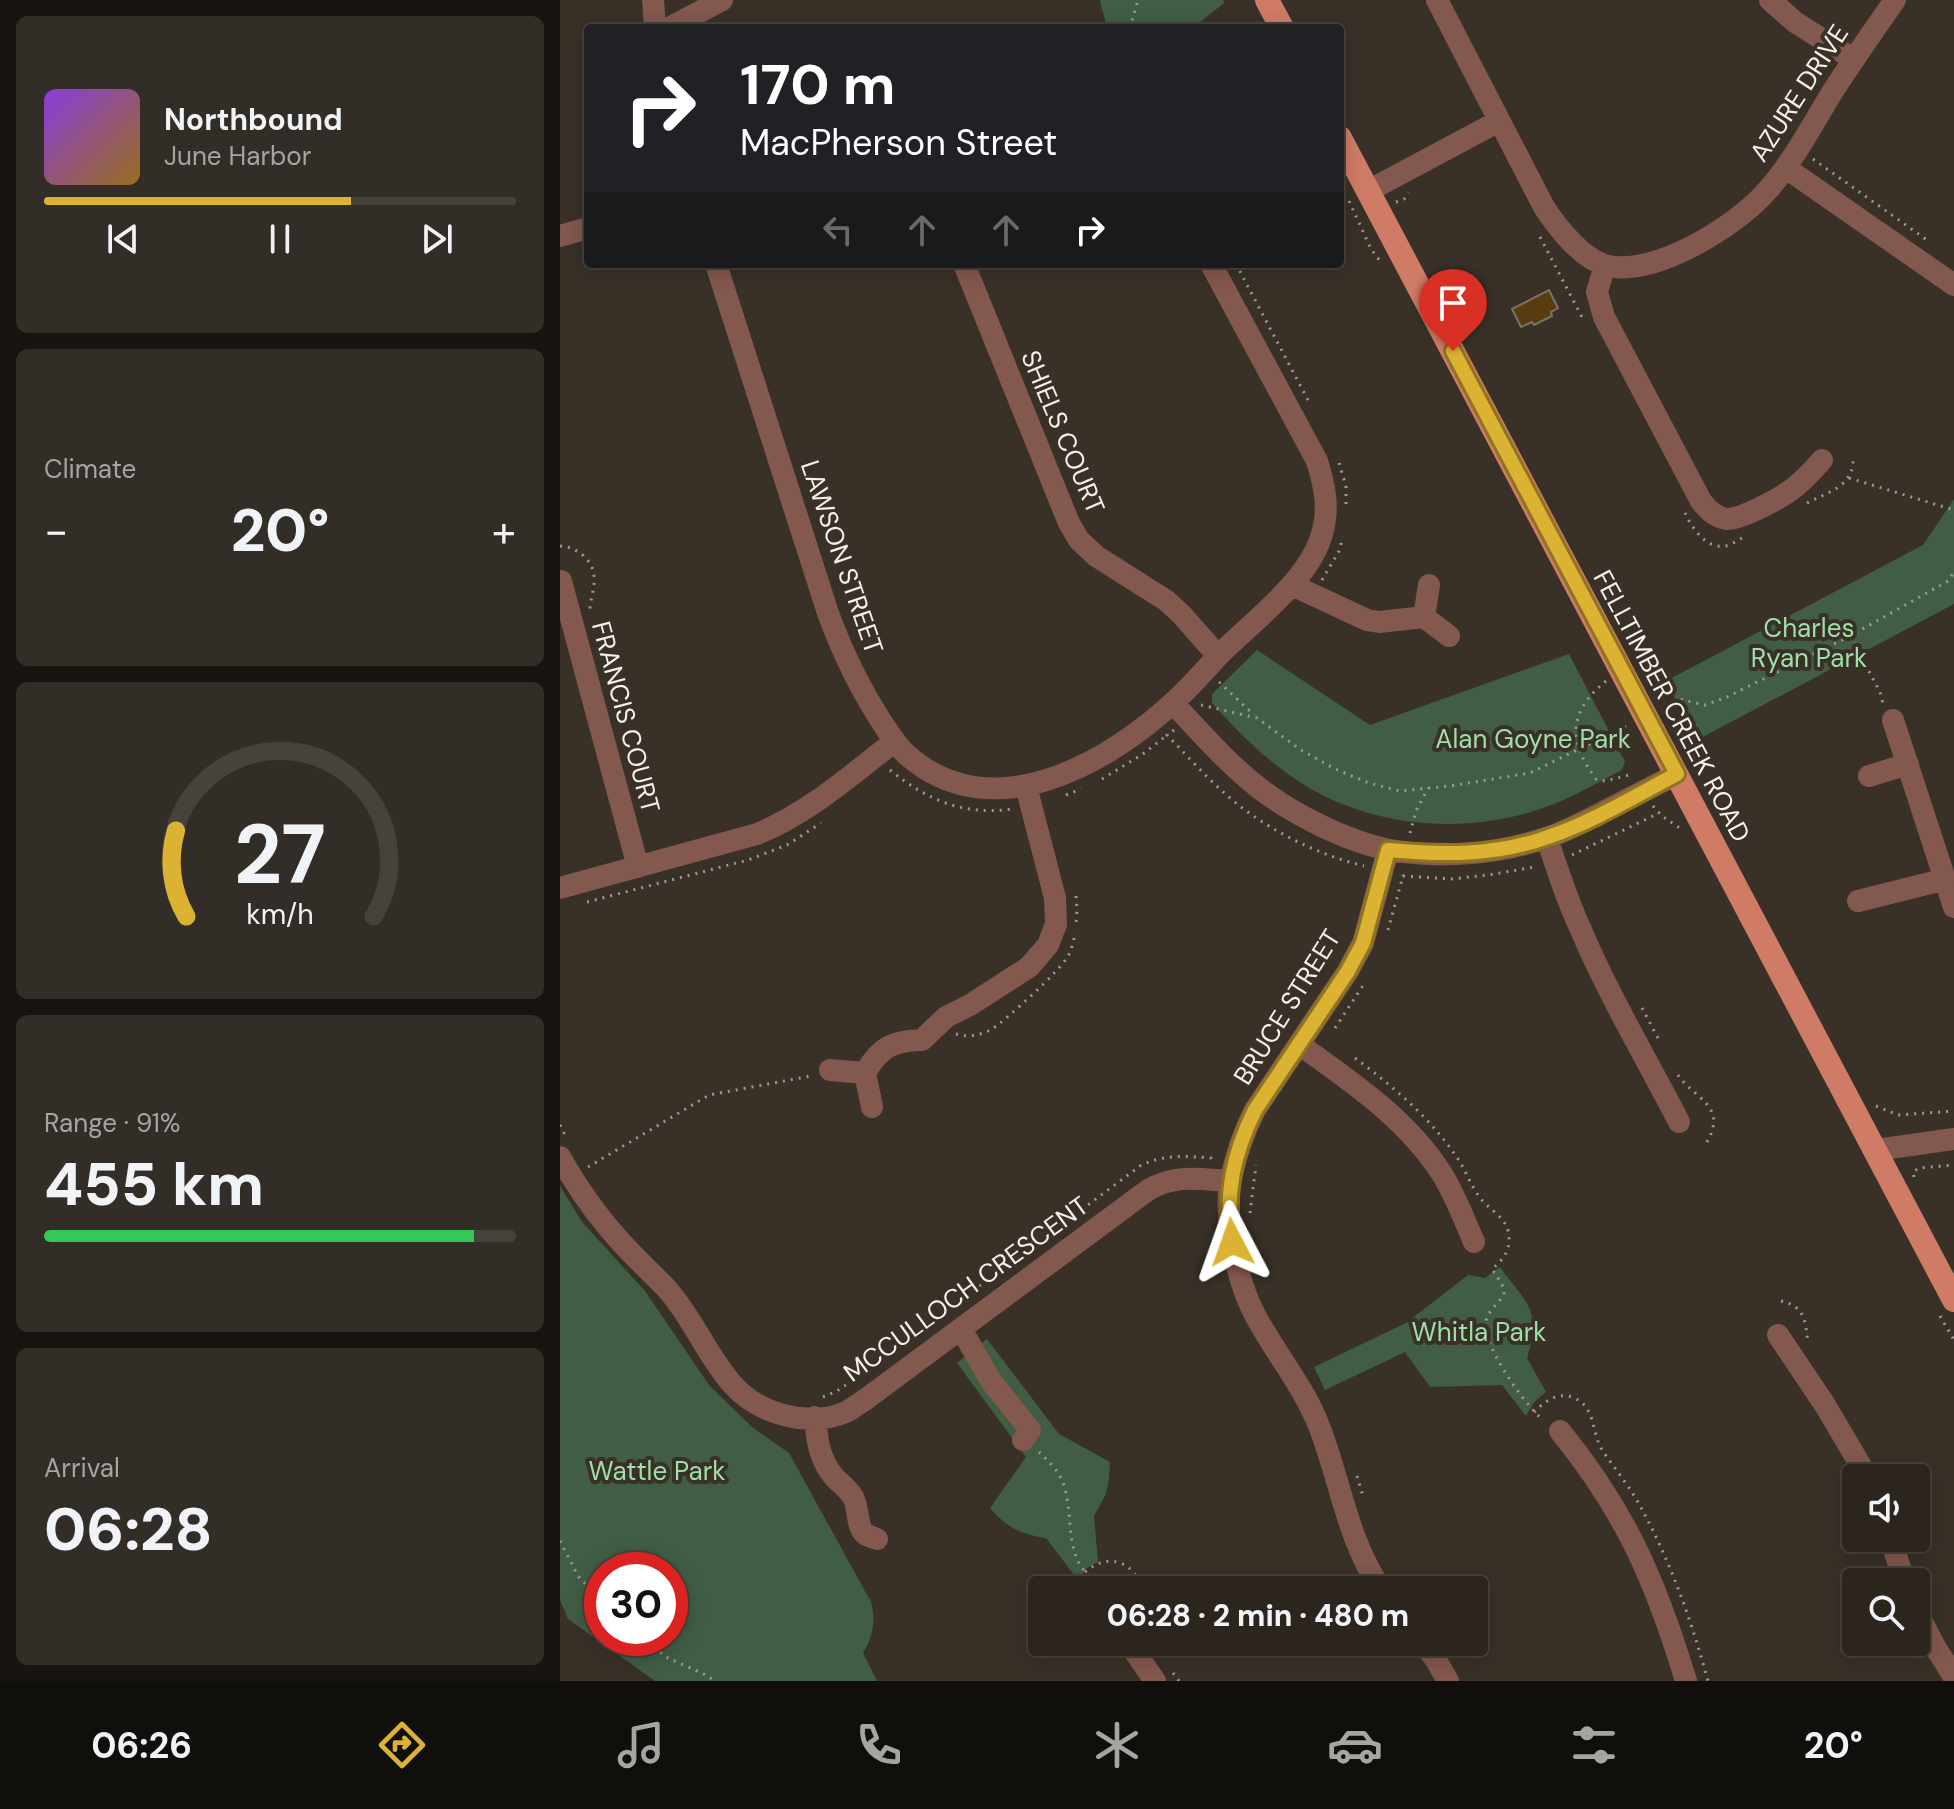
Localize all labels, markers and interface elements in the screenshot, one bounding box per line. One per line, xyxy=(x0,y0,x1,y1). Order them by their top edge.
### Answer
street label: AZURE DRIVE xyxy=(1742,18,1856,168)
text: 170 m xyxy=(740,48,895,121)
icon: right xyxy=(608,56,712,160)
text: Northbound xyxy=(164,100,343,139)
text: MacPherson Street xyxy=(740,119,1057,166)
text: June Harbor xyxy=(164,139,311,173)
icon: left xyxy=(816,208,860,252)
icon: ahead xyxy=(900,208,944,252)
icon: ahead xyxy=(984,208,1028,252)
icon: right xyxy=(1068,208,1112,252)
icon: previous xyxy=(101,217,145,261)
icon: pause xyxy=(258,217,302,261)
icon: next xyxy=(415,217,459,261)
pin xyxy=(1419,269,1487,351)
icon: arrive xyxy=(1431,281,1475,325)
street label: SHIELS COURT xyxy=(1013,345,1113,519)
text: Climate xyxy=(44,452,136,486)
street label: LAWSON STREET xyxy=(793,456,891,658)
text: 20° xyxy=(231,491,329,570)
text: − xyxy=(44,502,68,560)
text: + xyxy=(492,502,516,560)
street label: FELLTIMBER CREEK ROAD xyxy=(1586,564,1758,848)
park label: Charles Ryan Park xyxy=(1751,611,1867,675)
street label: FRANCIS COURT xyxy=(584,617,668,817)
park label: Alan Goyne Park xyxy=(1435,722,1631,756)
text: 27 xyxy=(234,799,326,908)
text: km/h xyxy=(246,896,314,933)
street label: BRUCE STREET xyxy=(1226,923,1348,1091)
text: Range · 91% xyxy=(44,1106,180,1140)
text: 455 km xyxy=(44,1145,264,1224)
street label: MCCULLOCH CRESCENT xyxy=(837,1189,1095,1389)
position arrow xyxy=(1190,1200,1274,1284)
park label: Whitla Park xyxy=(1412,1315,1546,1349)
text: Arrival xyxy=(44,1451,120,1485)
park label: Wattle Park xyxy=(589,1454,725,1488)
map controls xyxy=(1842,1464,1930,1656)
button: sound xyxy=(1842,1464,1930,1552)
text: 06:28 xyxy=(44,1490,212,1569)
speed limit sign: 30 xyxy=(584,1552,688,1656)
button: search xyxy=(1842,1568,1930,1656)
text: 06:28 · 2 min · 480 m xyxy=(1107,1596,1409,1635)
icon: directions xyxy=(374,1717,430,1773)
icon: music xyxy=(613,1717,669,1773)
icon: phone xyxy=(851,1717,907,1773)
icon: climate xyxy=(1089,1717,1145,1773)
icon: car xyxy=(1327,1717,1383,1773)
icon: filters xyxy=(1566,1717,1622,1773)
text: 06:26 xyxy=(91,1722,192,1769)
text: 20° xyxy=(1804,1722,1863,1769)

